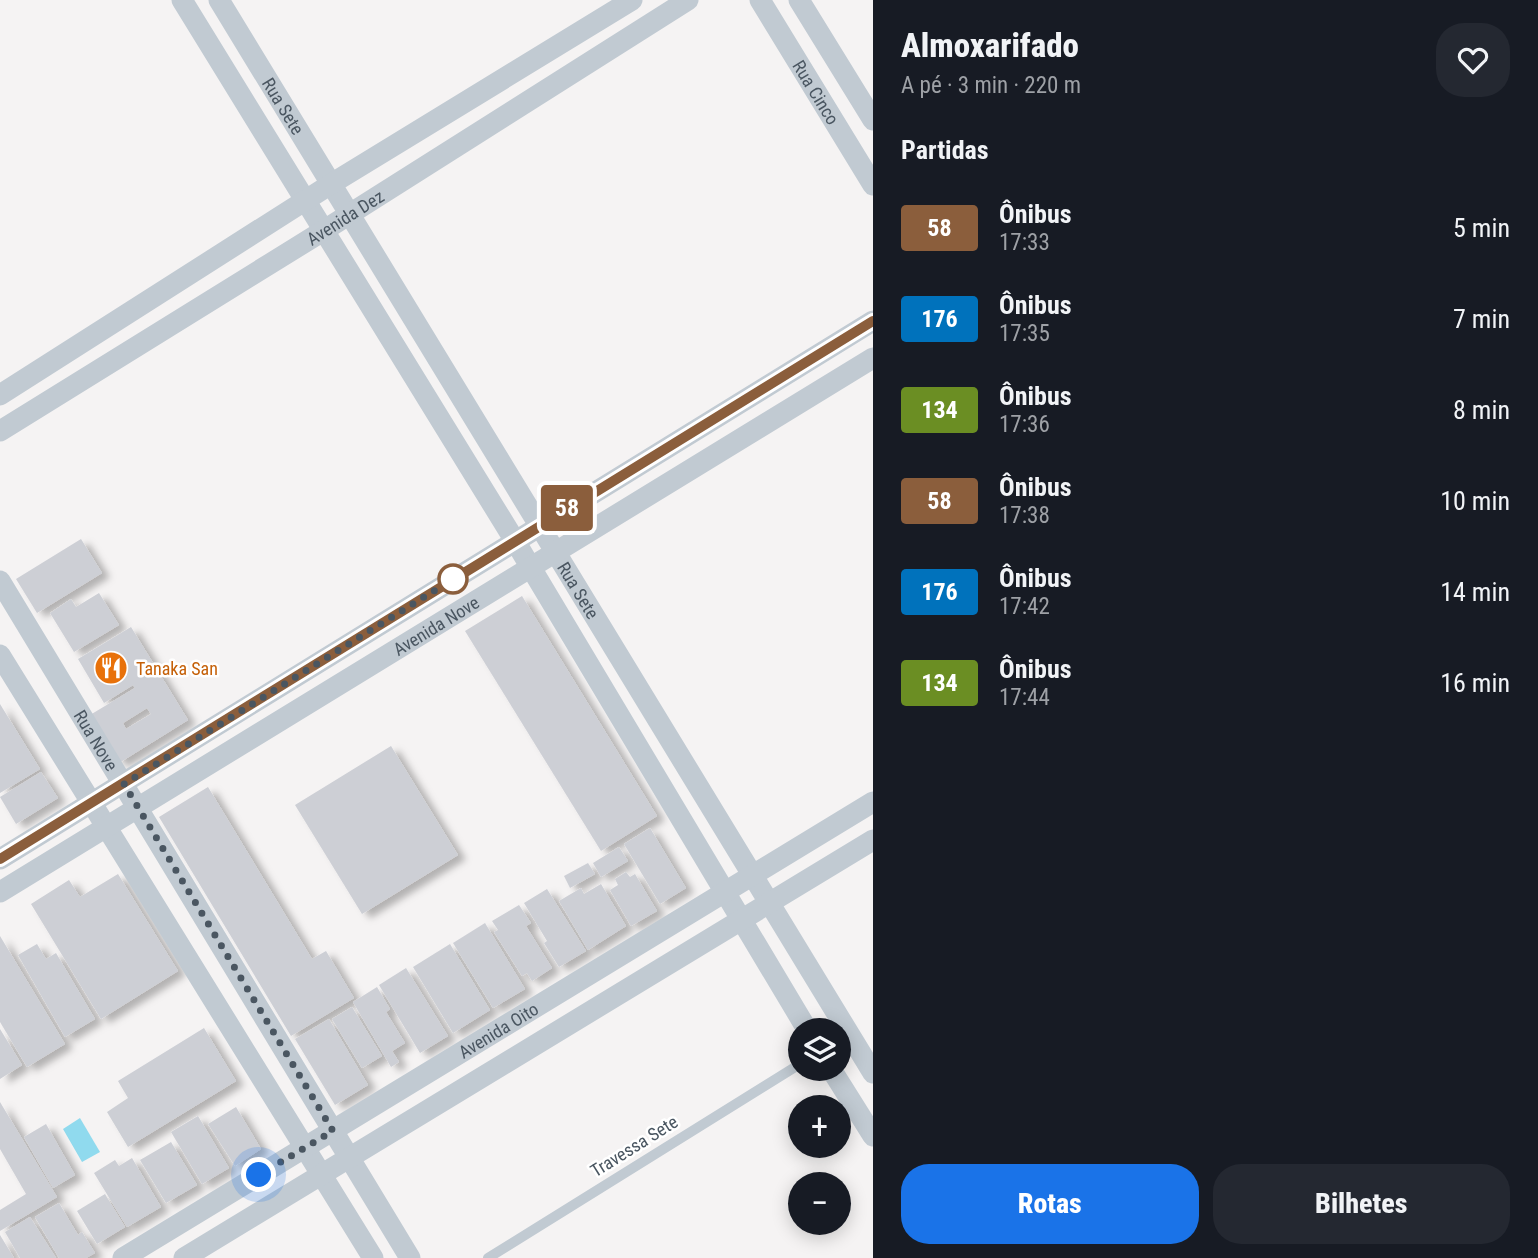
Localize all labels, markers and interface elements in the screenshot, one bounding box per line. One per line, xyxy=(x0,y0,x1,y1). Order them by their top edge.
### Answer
button: heart xyxy=(1436,23,1510,97)
text: Almoxarifado xyxy=(901,26,1079,65)
street label: Rua Cinco xyxy=(789,56,844,128)
text: A pé · 3 min · 220 m xyxy=(901,72,1081,99)
street label: Rua Sete xyxy=(258,74,309,138)
text: Partidas xyxy=(901,135,989,165)
street label: Avenida Dez xyxy=(303,185,388,249)
text: Ônibus xyxy=(999,199,1072,229)
text: 5 min xyxy=(1453,213,1510,243)
text: 58 xyxy=(927,214,952,242)
text: 17:33 xyxy=(999,229,1050,256)
text: Ônibus xyxy=(999,290,1072,320)
text: 7 min xyxy=(1453,304,1510,334)
text: 176 xyxy=(921,305,958,333)
text: 17:35 xyxy=(999,320,1050,347)
text: Ônibus xyxy=(999,381,1072,411)
text: 8 min xyxy=(1453,395,1510,425)
text: 134 xyxy=(921,396,958,424)
text: 17:36 xyxy=(999,411,1050,438)
text: Ônibus xyxy=(999,472,1072,502)
line badge: 58 xyxy=(536,485,598,531)
text: 10 min xyxy=(1440,486,1510,516)
text: 58 xyxy=(927,487,952,515)
text: 58 xyxy=(555,494,579,522)
text: 17:38 xyxy=(999,502,1050,529)
street label: Rua Sete xyxy=(553,558,604,622)
text: Ônibus xyxy=(999,563,1072,593)
unlabelled marker xyxy=(438,564,468,594)
text: 14 min xyxy=(1440,577,1510,607)
text: 176 xyxy=(921,578,958,606)
street label: Avenida Nove xyxy=(389,591,483,660)
text: 17:42 xyxy=(999,593,1050,620)
restaurant icon: Tanaka San xyxy=(92,649,130,687)
text: Ônibus xyxy=(999,654,1072,684)
place label: Tanaka San xyxy=(136,658,218,679)
text: 16 min xyxy=(1440,668,1510,698)
text: 134 xyxy=(921,669,958,697)
text: 17:44 xyxy=(999,684,1050,711)
street label: Rua Nove xyxy=(70,706,123,774)
street label: Avenida Oito xyxy=(454,998,542,1062)
map controls xyxy=(788,1018,851,1235)
button: layers xyxy=(788,1018,851,1081)
button: + xyxy=(788,1095,851,1158)
street label: Travessa Sete xyxy=(586,1111,682,1181)
your location xyxy=(241,1157,276,1192)
button: Rotas xyxy=(901,1164,1199,1244)
button: Bilhetes xyxy=(1213,1164,1510,1244)
button: − xyxy=(788,1172,851,1235)

